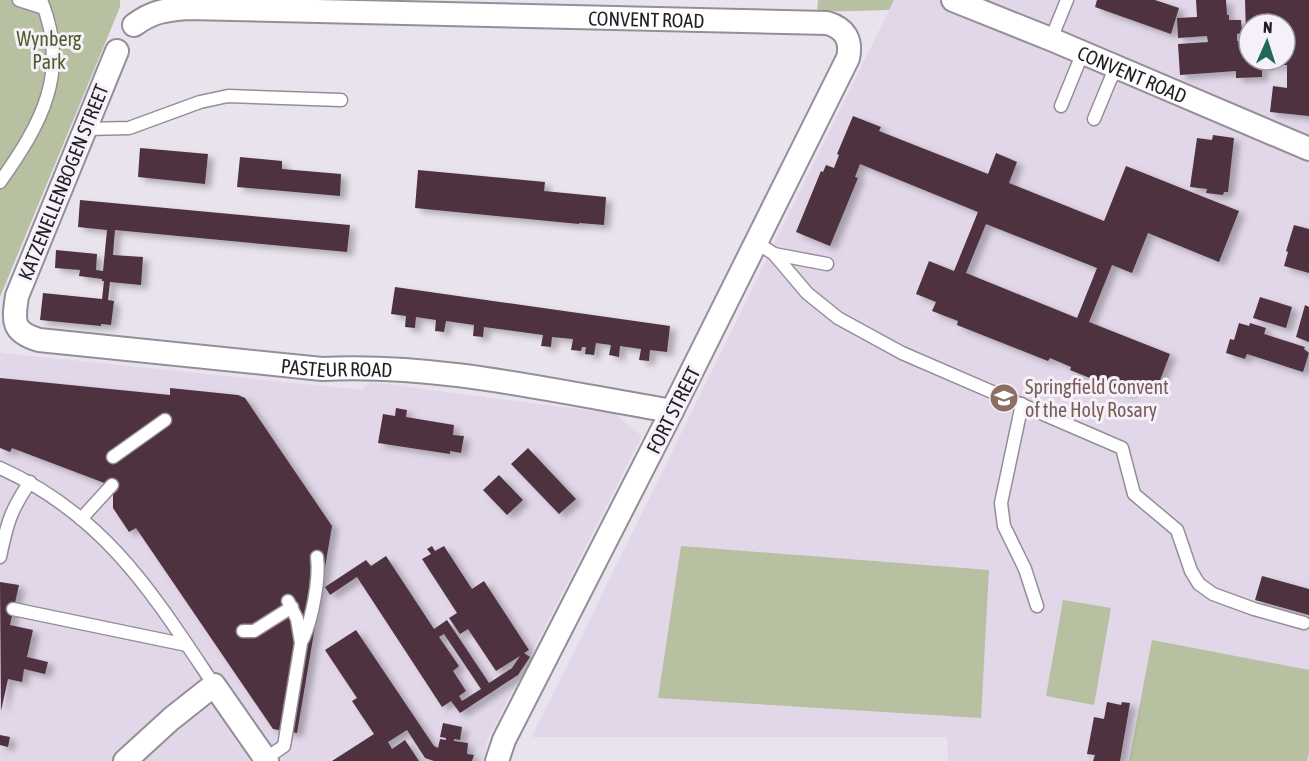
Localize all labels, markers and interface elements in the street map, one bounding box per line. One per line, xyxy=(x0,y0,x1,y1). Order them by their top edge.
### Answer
street label: CONVENT ROAD xyxy=(588,6,705,32)
north arrow xyxy=(1237,12,1297,72)
text: N xyxy=(1263,18,1273,36)
park label: Wynberg Park xyxy=(17,27,82,73)
street label: CONVENT ROAD xyxy=(1074,40,1190,107)
street label: KATZENELLENBOGEN STREET xyxy=(13,81,113,283)
street label: PASTEUR ROAD xyxy=(280,353,393,381)
street label: FORT STREET xyxy=(641,363,705,457)
place label: Springfield Convent of the Holy Rosary xyxy=(1025,375,1169,421)
school or university icon: Springfield Convent of the Holy Rosary xyxy=(988,382,1020,414)

